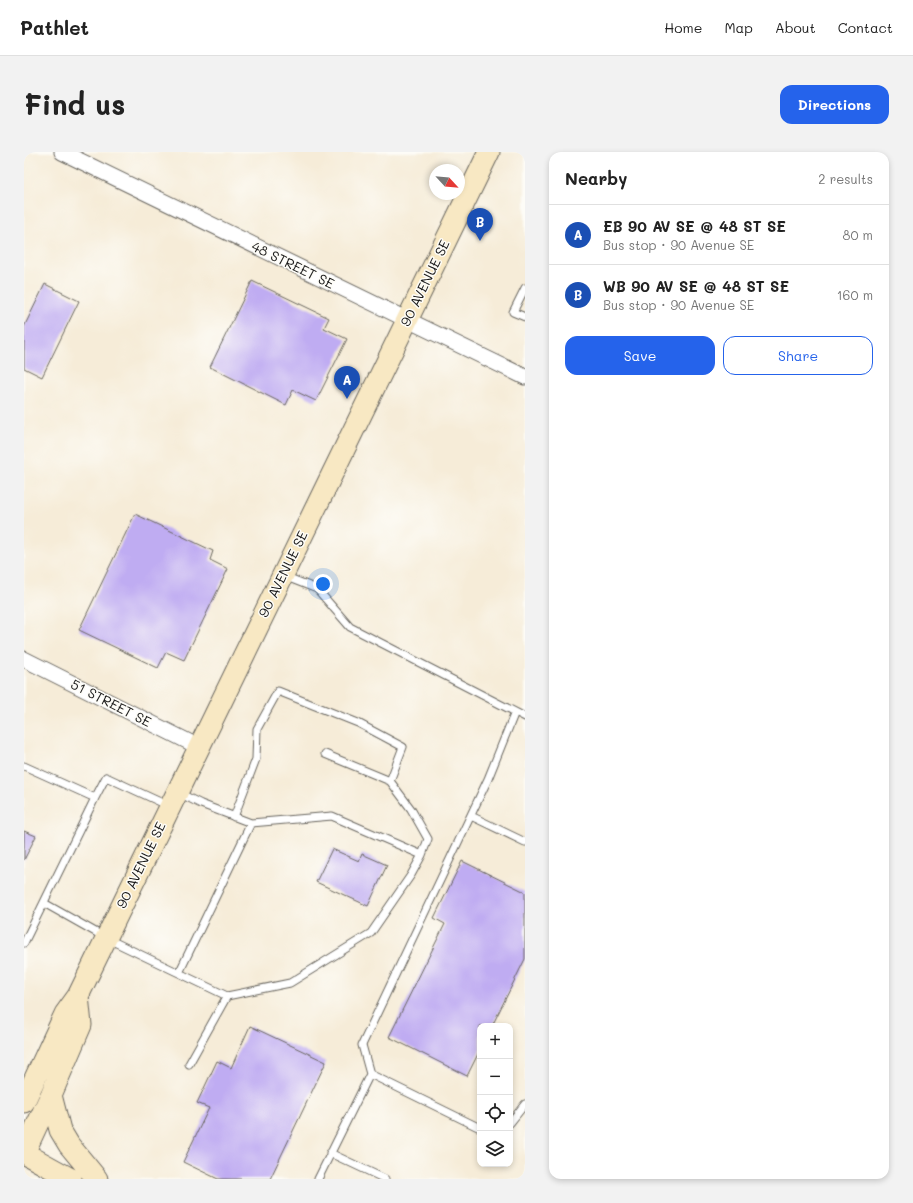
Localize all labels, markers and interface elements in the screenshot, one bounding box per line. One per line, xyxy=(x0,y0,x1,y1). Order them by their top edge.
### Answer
text: Pathlet xyxy=(20,15,89,40)
text: Home xyxy=(664,18,702,37)
text: Map xyxy=(724,18,753,37)
text: About xyxy=(775,18,816,37)
text: Contact xyxy=(838,18,893,37)
button: Directions xyxy=(780,85,889,124)
text: Find us xyxy=(24,86,125,122)
north arrow xyxy=(429,164,465,200)
text: Nearby xyxy=(565,167,627,189)
text: 2 results xyxy=(818,170,873,187)
pin: B xyxy=(467,208,493,241)
text: EB 90 AV SE @ 48 ST SE xyxy=(603,216,786,236)
text: A xyxy=(573,226,583,243)
text: 80 m xyxy=(843,226,873,243)
street label: 48 STREET SE xyxy=(249,236,338,293)
street label: 90 AVENUE SE xyxy=(395,236,454,329)
text: Bus stop · 90 Avenue SE xyxy=(603,236,754,253)
text: WB 90 AV SE @ 48 ST SE xyxy=(603,276,789,296)
text: B xyxy=(574,286,582,303)
text: 160 m xyxy=(837,286,873,303)
text: Bus stop · 90 Avenue SE xyxy=(603,296,754,313)
button: Save xyxy=(565,336,715,375)
button: Share xyxy=(723,336,873,375)
pin: A xyxy=(334,366,360,399)
street label: 90 AVENUE SE xyxy=(253,527,312,620)
your location xyxy=(313,574,333,594)
street label: 51 STREET SE xyxy=(68,674,155,731)
street label: 90 AVENUE SE xyxy=(111,818,170,911)
map controls xyxy=(477,1023,513,1167)
button: + xyxy=(477,1023,513,1059)
button: − xyxy=(477,1059,513,1095)
button: locate xyxy=(477,1095,513,1131)
button: layers xyxy=(477,1131,513,1167)

